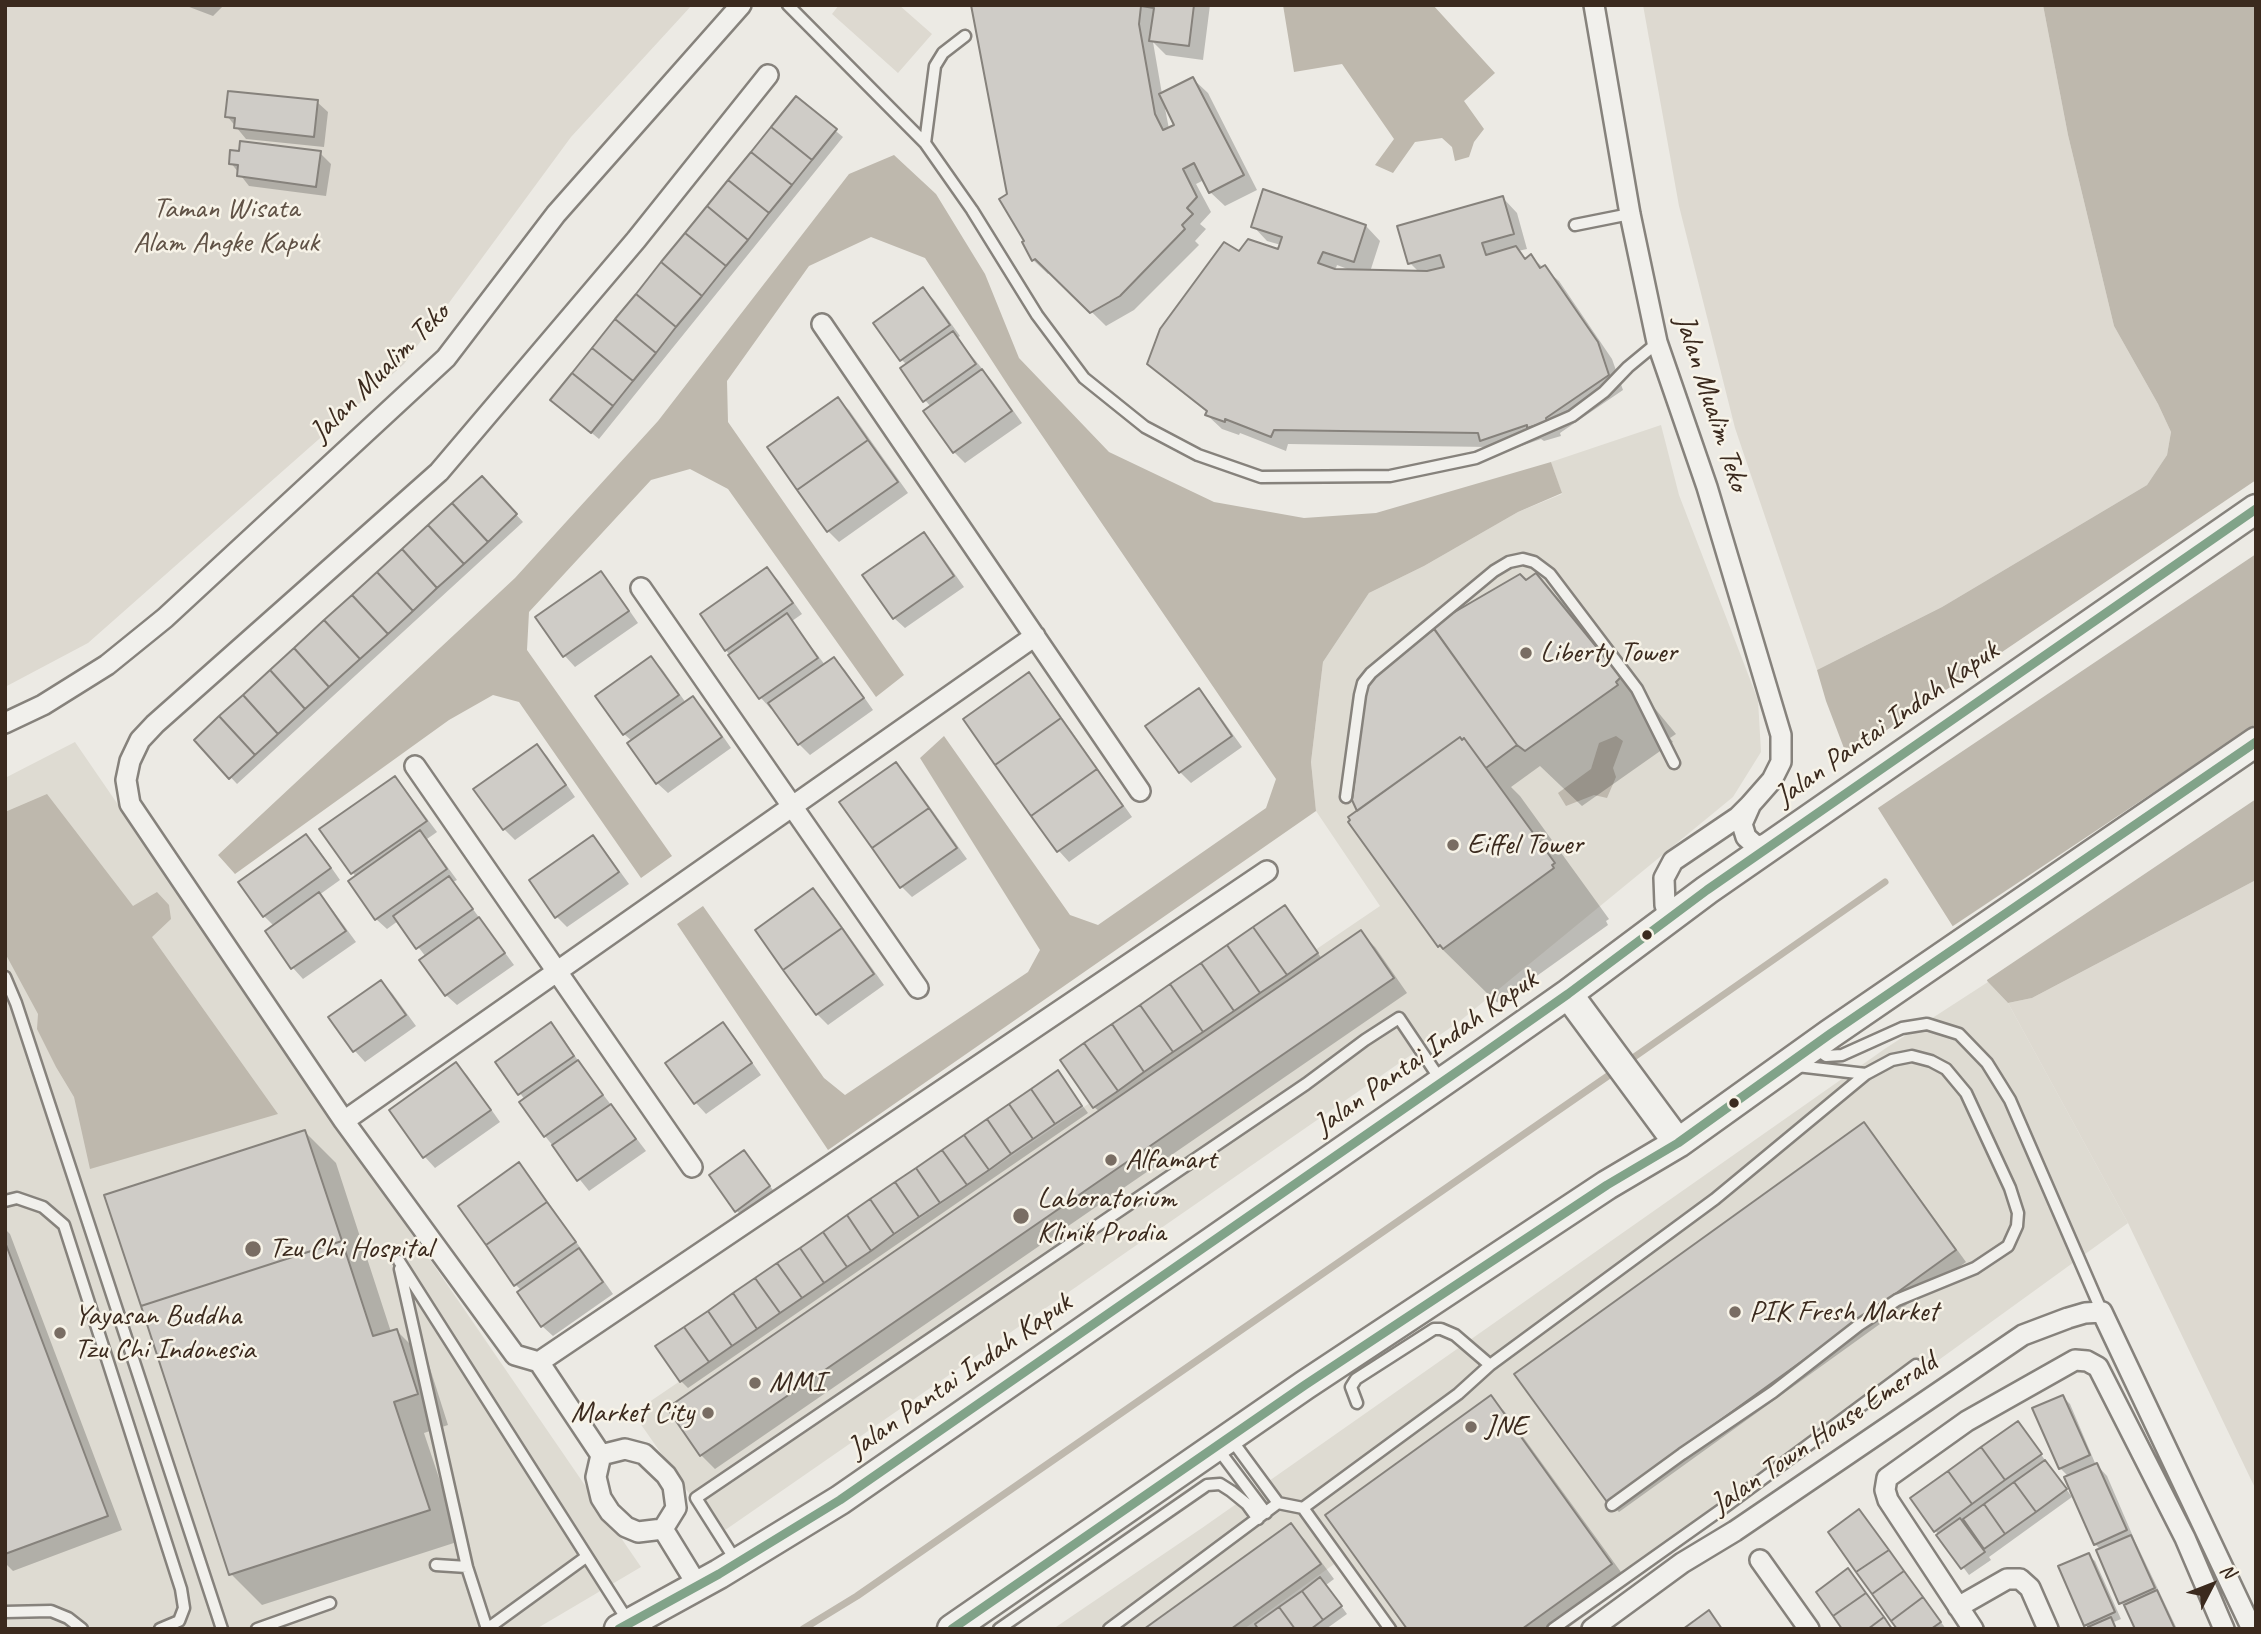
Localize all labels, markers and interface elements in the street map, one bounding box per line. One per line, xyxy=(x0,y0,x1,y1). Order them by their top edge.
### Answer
park label: Taman Wisata Alam Angke Kapuk xyxy=(133,191,319,262)
street label: Jalan Mualim Teko xyxy=(303,296,457,450)
street label: Jalan Mualim Teko xyxy=(1666,310,1756,496)
street label: Jalan Pantai Indah Kapuk xyxy=(1768,633,2006,815)
place label: Liberty Tower xyxy=(1540,635,1677,671)
marker: Liberty Tower xyxy=(1518,645,1534,661)
place label: Eiffel Tower xyxy=(1467,827,1583,863)
marker: Eiffel Tower xyxy=(1445,837,1461,853)
unlabelled marker xyxy=(1640,928,1654,942)
street label: Jalan Pantai Indah Kapuk xyxy=(1307,962,1545,1144)
unlabelled marker xyxy=(1727,1096,1741,1110)
place label: Alfamart xyxy=(1125,1142,1217,1178)
marker: Alfamart xyxy=(1103,1152,1119,1168)
place label: Laboratorium Klinik Prodia xyxy=(1037,1181,1176,1252)
marker: Laboratorium Klinik Prodia xyxy=(1011,1206,1031,1226)
place label: Tzu Chi Hospital xyxy=(269,1231,432,1267)
marker: Tzu Chi Hospital xyxy=(243,1239,263,1259)
street label: Jalan Pantai Indah Kapuk xyxy=(841,1285,1079,1467)
place label: PIK Fresh Market xyxy=(1749,1294,1938,1330)
place label: Yayasan Buddha Tzu Chi Indonesia xyxy=(74,1298,255,1368)
marker: PIK Fresh Market xyxy=(1727,1304,1743,1320)
marker: Yayasan Buddha Tzu Chi Indonesia xyxy=(52,1325,68,1341)
street label: Jalan Town House Emerald xyxy=(1704,1345,1944,1523)
place label: MMI xyxy=(769,1365,824,1401)
marker: MMI xyxy=(747,1375,763,1391)
place label: Market City xyxy=(571,1395,694,1431)
marker: Market City xyxy=(700,1405,716,1421)
place label: JNE xyxy=(1485,1409,1527,1445)
marker: JNE xyxy=(1463,1419,1479,1435)
north arrow xyxy=(2177,1550,2247,1620)
text: N xyxy=(2215,1559,2240,1583)

